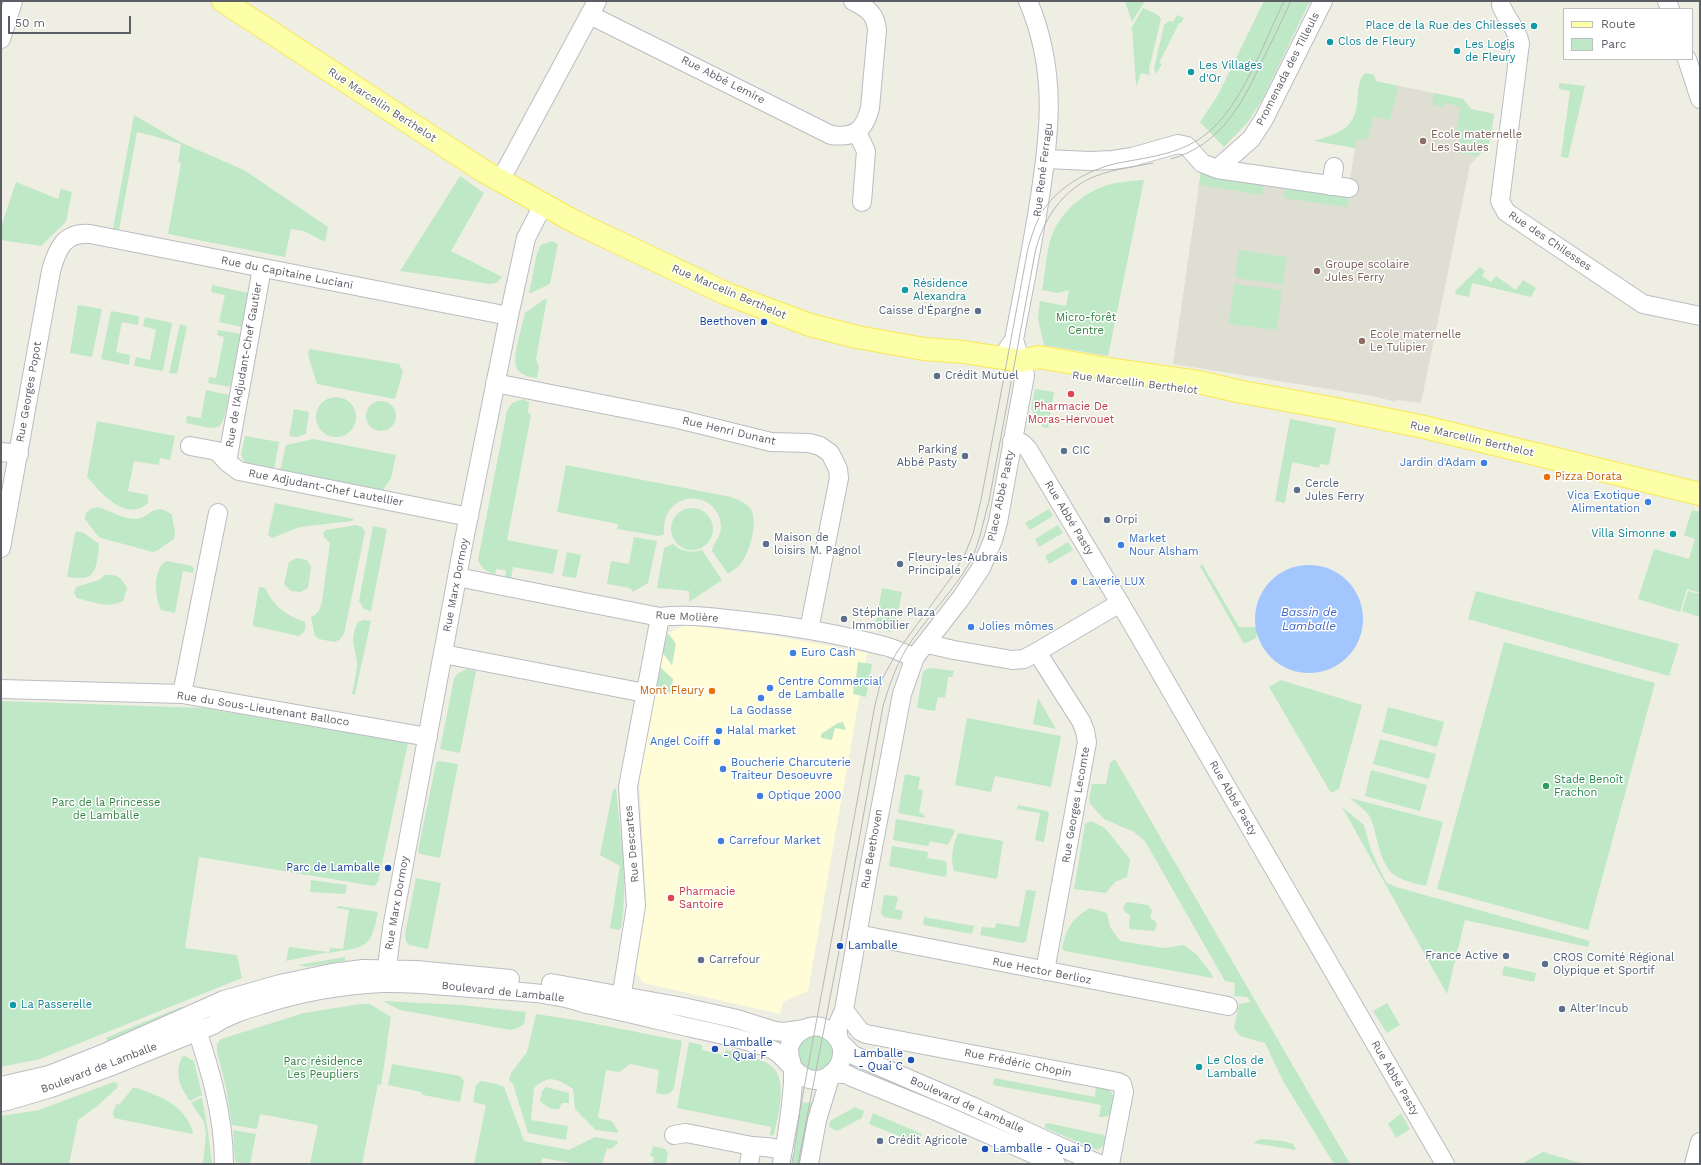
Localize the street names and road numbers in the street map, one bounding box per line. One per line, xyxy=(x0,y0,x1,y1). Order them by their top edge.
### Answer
street label: Promenada des Tilleuls xyxy=(1254,10,1322,128)
street label: Rue Abbé Lemire xyxy=(679,53,767,107)
street label: Rue Marcellin Berthelot xyxy=(325,65,439,145)
street label: Rue René Ferragu xyxy=(1031,122,1055,218)
street label: Rue des Chilesses xyxy=(1506,208,1594,274)
street label: Rue du Capitaine Luciani xyxy=(220,254,354,292)
street label: Rue Marcelin Berthelot xyxy=(670,262,788,322)
street label: Rue de l'Adjudant-Chef Gautier xyxy=(223,281,265,449)
street label: Rue Georges Popot xyxy=(14,341,44,443)
street label: Rue Marcellin Berthelot xyxy=(1071,369,1199,397)
street label: Rue Henri Dunant xyxy=(681,414,777,448)
street label: Rue Marcellin Berthelot xyxy=(1409,418,1535,460)
street label: Place Abbé Pasty xyxy=(985,449,1017,543)
street label: Rue Adjudant-Chef Lautellier xyxy=(247,466,405,510)
street label: Rue Abbé Pasty xyxy=(1042,478,1096,558)
street label: Rue Marx Dormoy xyxy=(440,537,472,633)
street label: Rue Molière xyxy=(655,609,719,625)
street label: Rue du Sous-Lieutenant Balloco xyxy=(176,689,350,729)
street label: Rue Georges Lecomte xyxy=(1059,746,1093,864)
street label: Rue Abbé Pasty xyxy=(1206,758,1260,838)
street label: Rue Descartes xyxy=(622,805,642,883)
street label: Rue Beethoven xyxy=(858,808,886,890)
street label: Rue Marx Dormoy xyxy=(382,855,412,951)
street label: Rue Hector Berlioz xyxy=(991,955,1093,987)
street label: Boulevard de Lamballe xyxy=(441,979,565,1005)
street label: Rue Abbé Pasty xyxy=(1368,1038,1422,1118)
street label: Boulevard de Lamballe xyxy=(39,1040,159,1096)
street label: Rue Frédéric Chopin xyxy=(963,1046,1073,1080)
street label: Boulevard de Lamballe xyxy=(908,1074,1026,1136)

